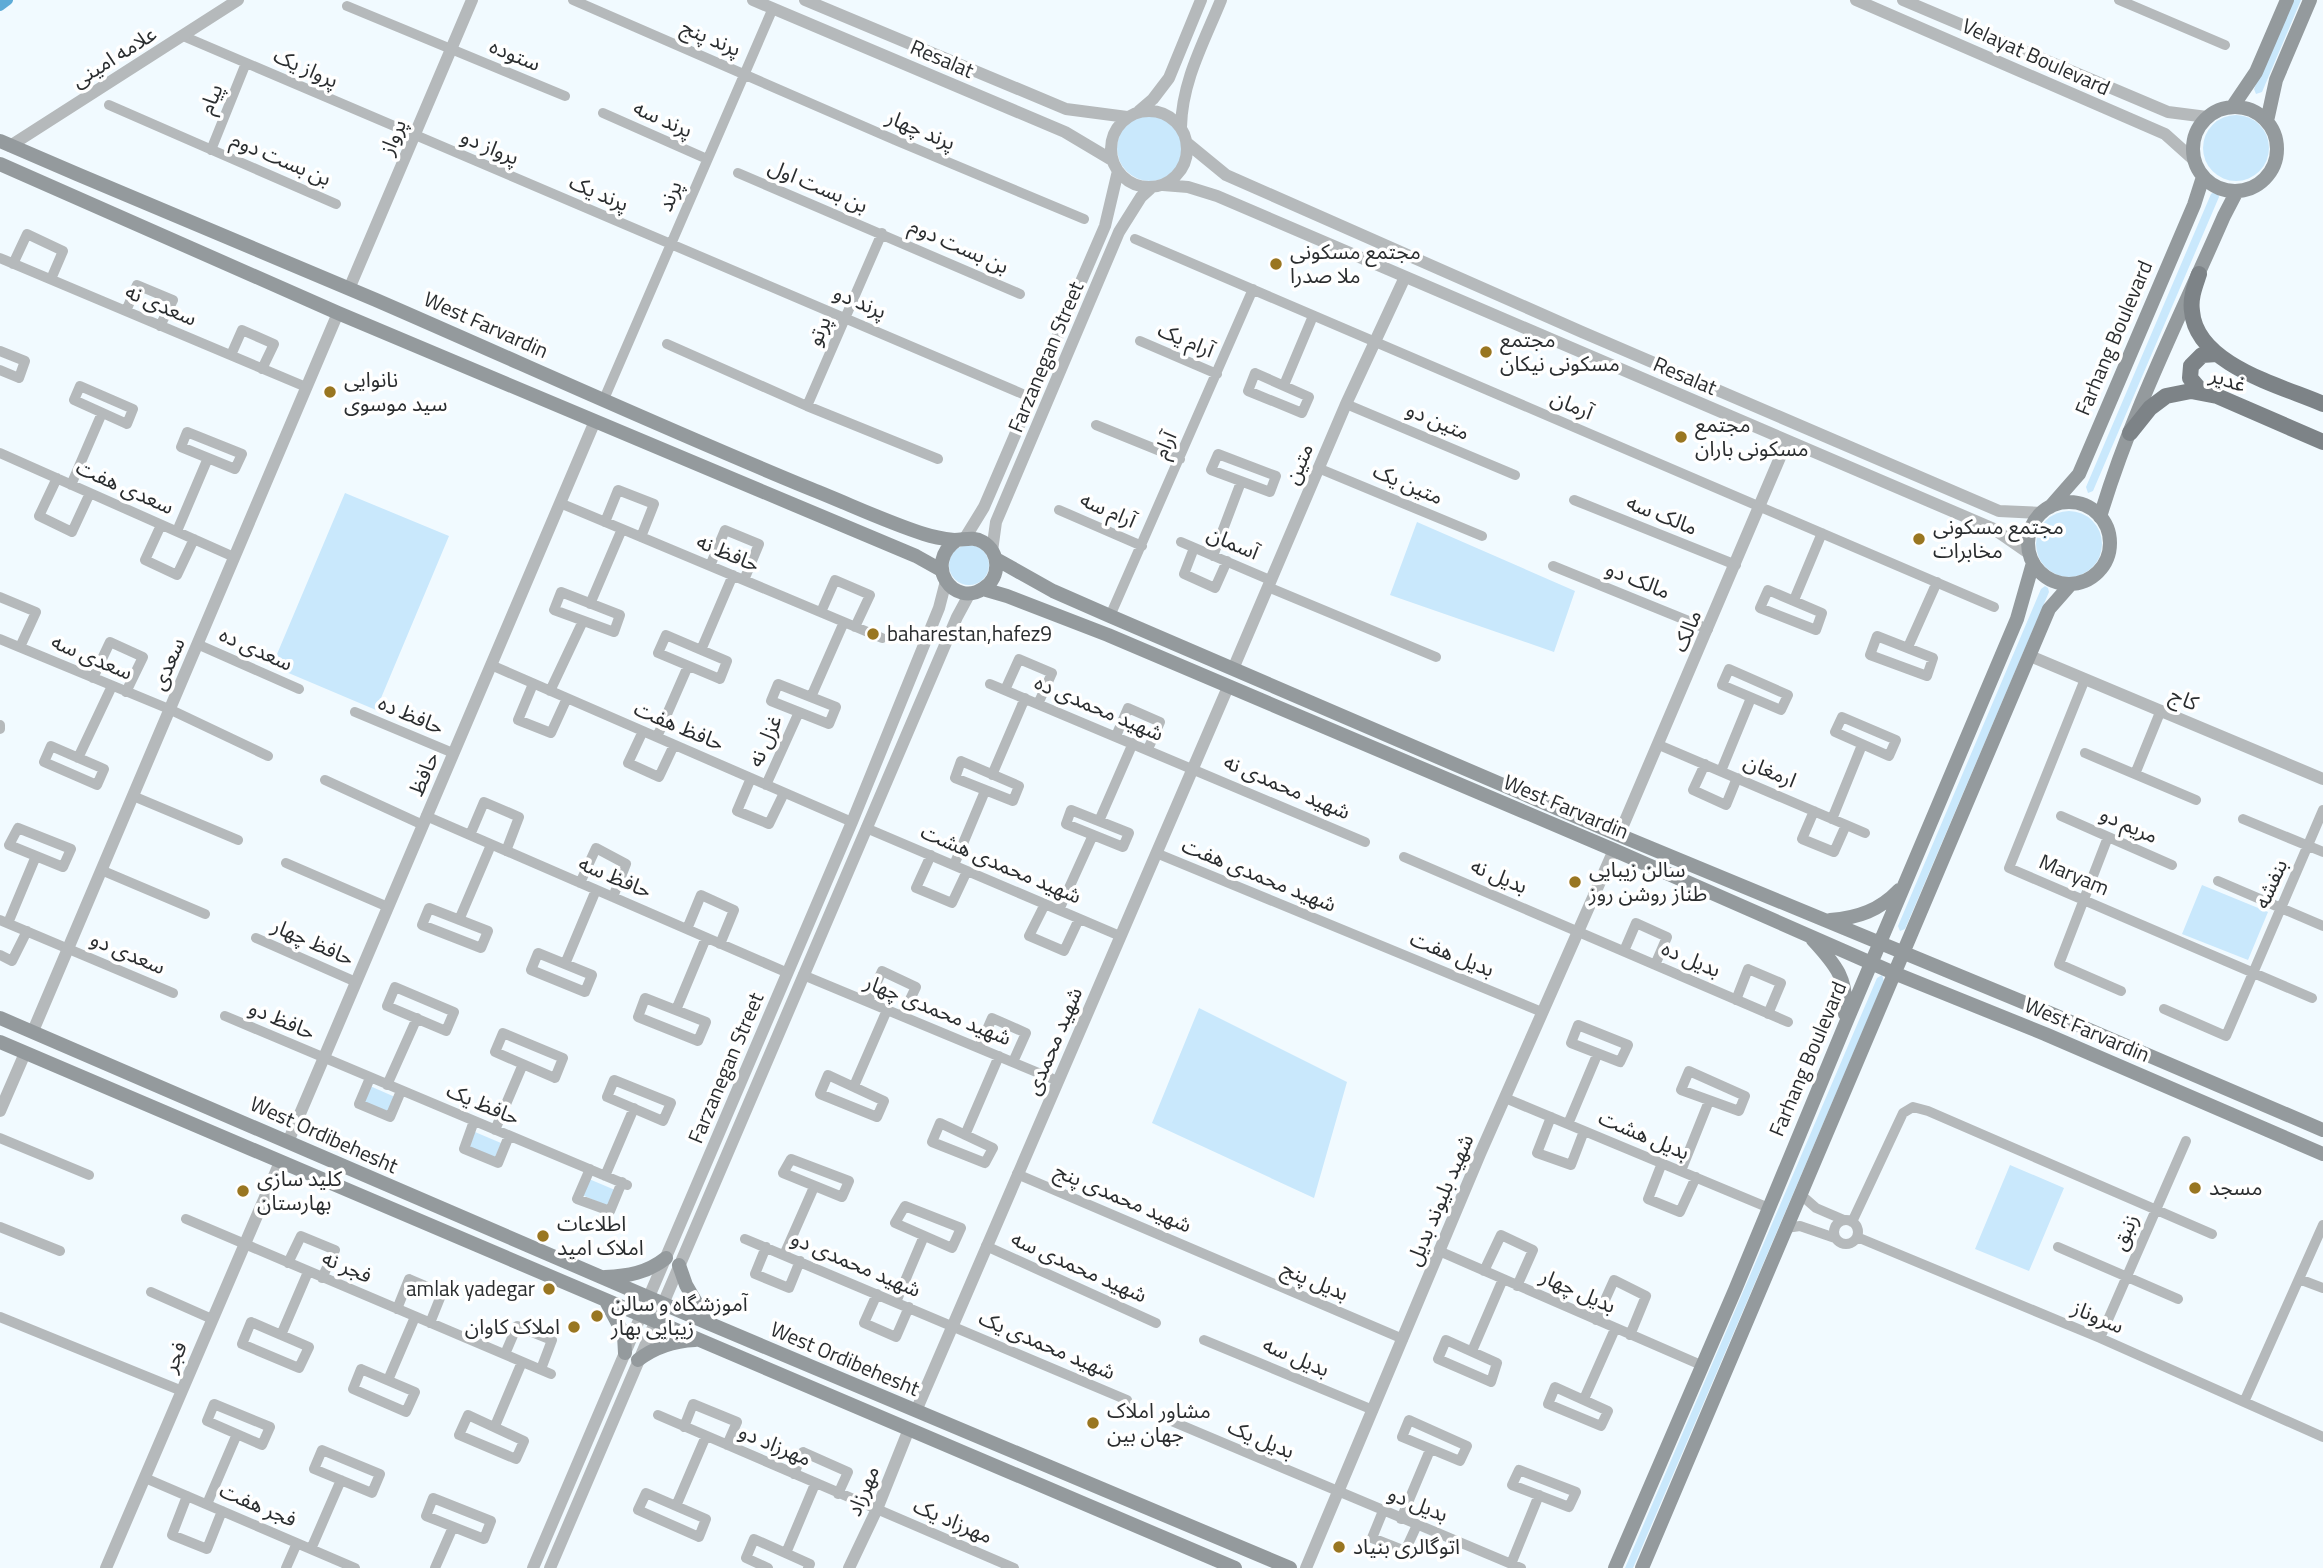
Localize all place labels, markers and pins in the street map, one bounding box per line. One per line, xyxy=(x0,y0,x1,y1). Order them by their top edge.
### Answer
place label: مجتمع مسکونی ملا صدرا xyxy=(1290,235,1421,291)
marker: مجتمع مسکونی ملا صدرا xyxy=(1268,256,1284,272)
place label: مجتمع مسکونی نیکان xyxy=(1500,323,1620,379)
marker: مجتمع مسکونی نیکان xyxy=(1478,344,1494,360)
place label: نانوایی سید موسوی xyxy=(344,363,447,419)
marker: نانوایی سید موسوی xyxy=(322,384,338,400)
place label: مجتمع مسکونی باران xyxy=(1695,408,1809,464)
marker: مجتمع مسکونی باران xyxy=(1673,429,1689,445)
place label: مجتمع مسکونی مخابرات xyxy=(1933,510,2064,566)
marker: مجتمع مسکونی مخابرات xyxy=(1911,531,1927,547)
place label: baharestan,hafez9 xyxy=(887,617,1052,649)
marker: baharestan,hafez9 xyxy=(865,626,881,642)
place label: سالن زیبایی طناز روشن روز xyxy=(1588,853,1707,909)
marker: سالن زیبایی طناز روشن روز xyxy=(1567,874,1583,890)
place label: کلید سازی بهارستان xyxy=(257,1162,342,1218)
place label: مسجد xyxy=(2209,1171,2262,1203)
marker: مسجد xyxy=(2187,1180,2203,1196)
marker: کلید سازی بهارستان xyxy=(235,1183,251,1199)
place label: اطلاعات املاک امید xyxy=(557,1207,644,1263)
marker: اطلاعات املاک امید xyxy=(535,1228,551,1244)
place label: amlak yadegar xyxy=(406,1272,535,1304)
marker: amlak yadegar xyxy=(541,1281,557,1297)
place label: آموزشگاه و سالن زیبایی بهار xyxy=(610,1287,749,1343)
marker: آموزشگاه و سالن زیبایی بهار xyxy=(589,1308,605,1324)
place label: املاک کاوان xyxy=(465,1310,560,1342)
marker: املاک کاوان xyxy=(566,1319,582,1335)
place label: مشاور املاک جهان بین xyxy=(1107,1394,1211,1450)
marker: مشاور املاک جهان بین xyxy=(1085,1415,1101,1431)
place label: اتوگالری بنیاد xyxy=(1353,1530,1460,1562)
marker: اتوگالری بنیاد xyxy=(1331,1539,1347,1555)

